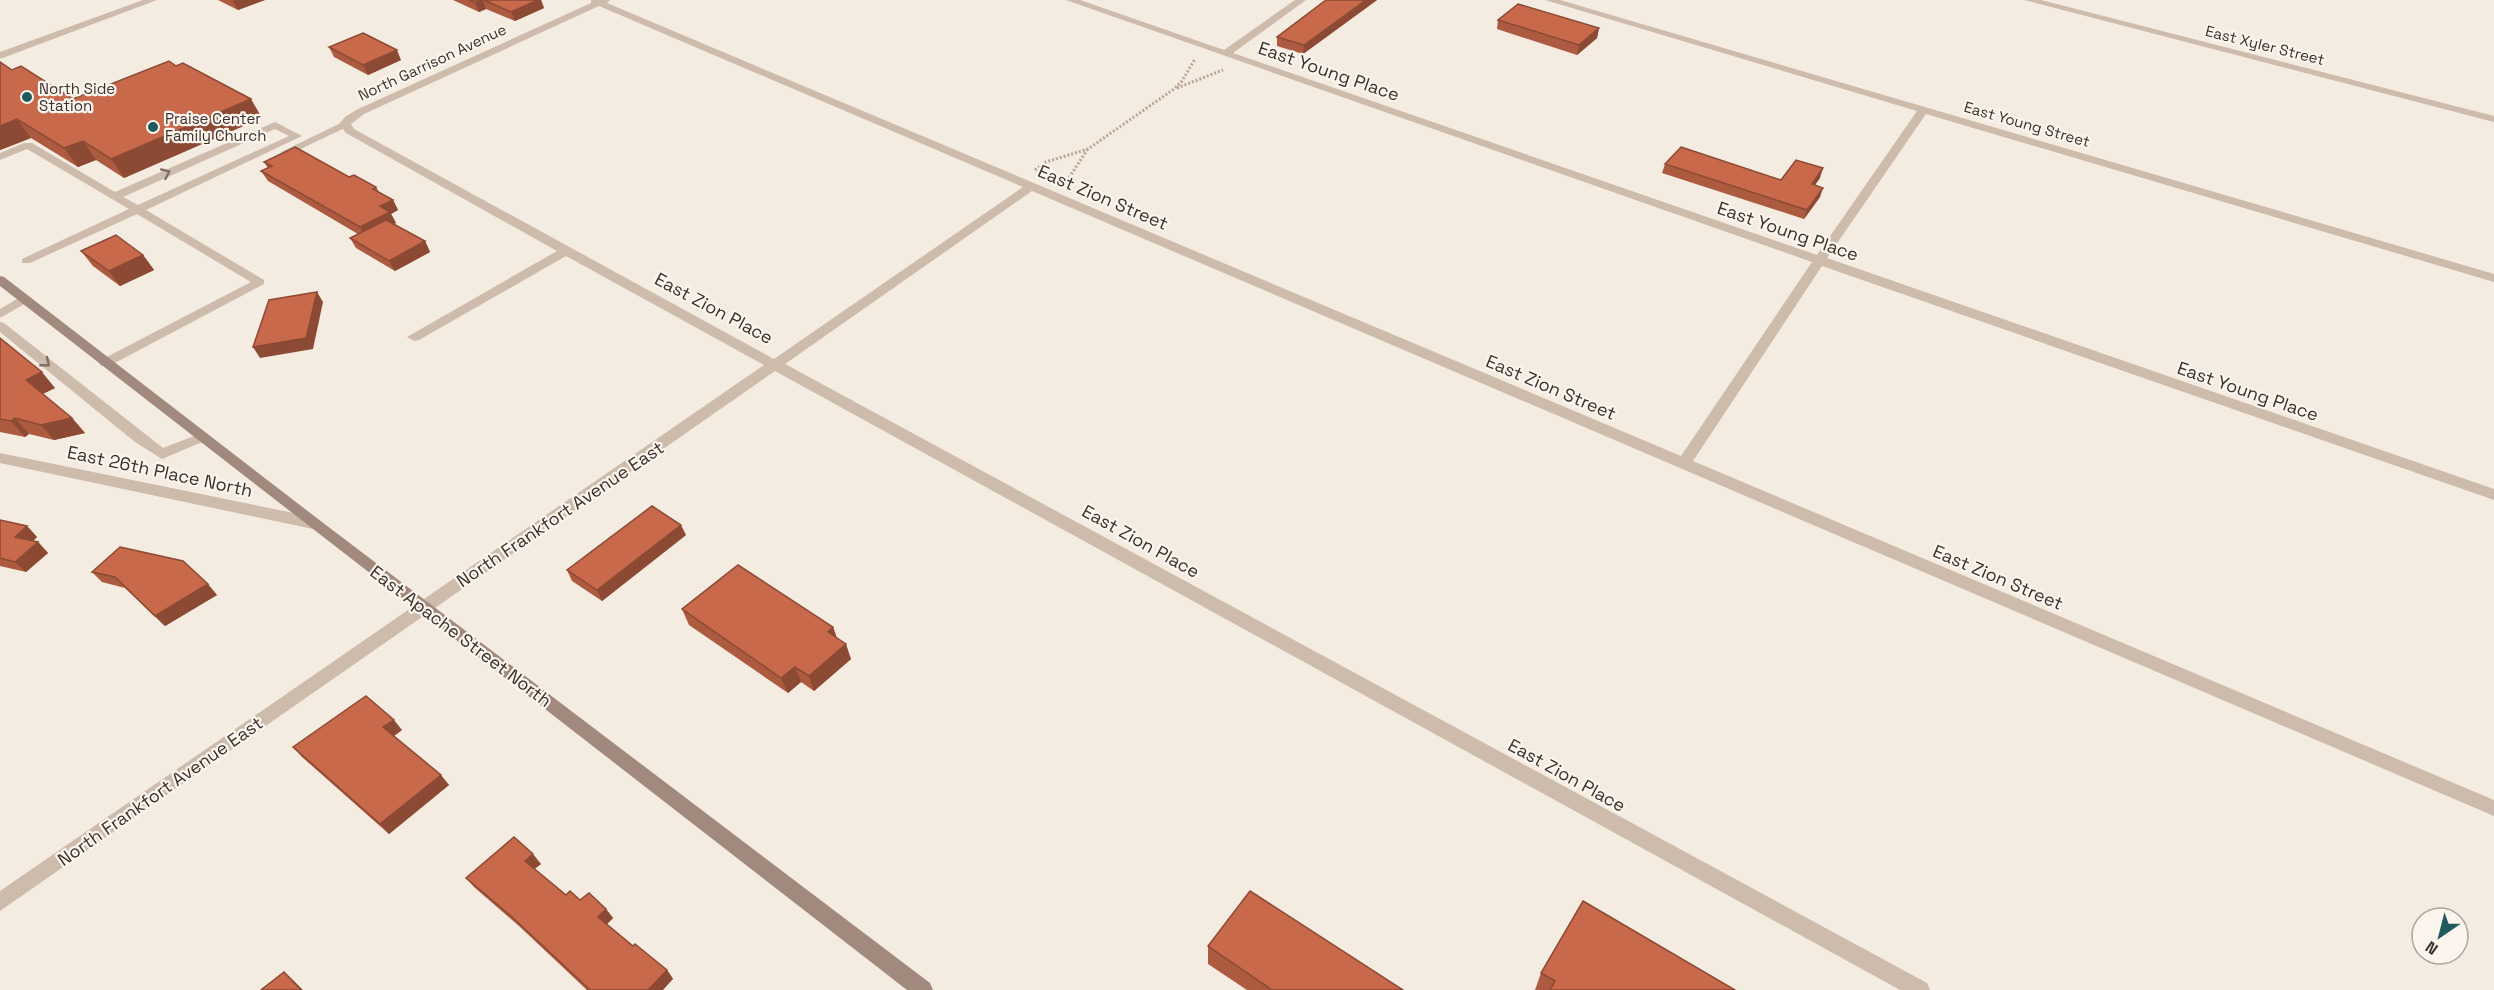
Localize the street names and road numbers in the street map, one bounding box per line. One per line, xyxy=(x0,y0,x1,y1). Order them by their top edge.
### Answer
street label: North Garrison Avenue xyxy=(355,19,509,105)
street label: East Xyler Street xyxy=(2204,21,2327,69)
street label: East Young Place xyxy=(1255,36,1403,106)
street label: East Young Street xyxy=(1962,97,2092,151)
street label: East Zion Street xyxy=(1034,159,1172,235)
street label: East Young Place xyxy=(1714,196,1862,266)
street label: East Zion Place xyxy=(651,267,777,349)
street label: East Zion Street xyxy=(1482,349,1620,425)
street label: East Young Place xyxy=(2174,356,2322,426)
street label: North Frankfort Avenue East xyxy=(452,436,668,592)
street label: East 26th Place North xyxy=(65,440,255,502)
street label: East Zion Place xyxy=(1078,499,1204,583)
street label: East Zion Street xyxy=(1929,539,2067,615)
street label: East Apache Street North xyxy=(366,560,556,712)
street label: North Frankfort Avenue East xyxy=(53,711,267,871)
street label: East Zion Place xyxy=(1504,733,1630,817)

